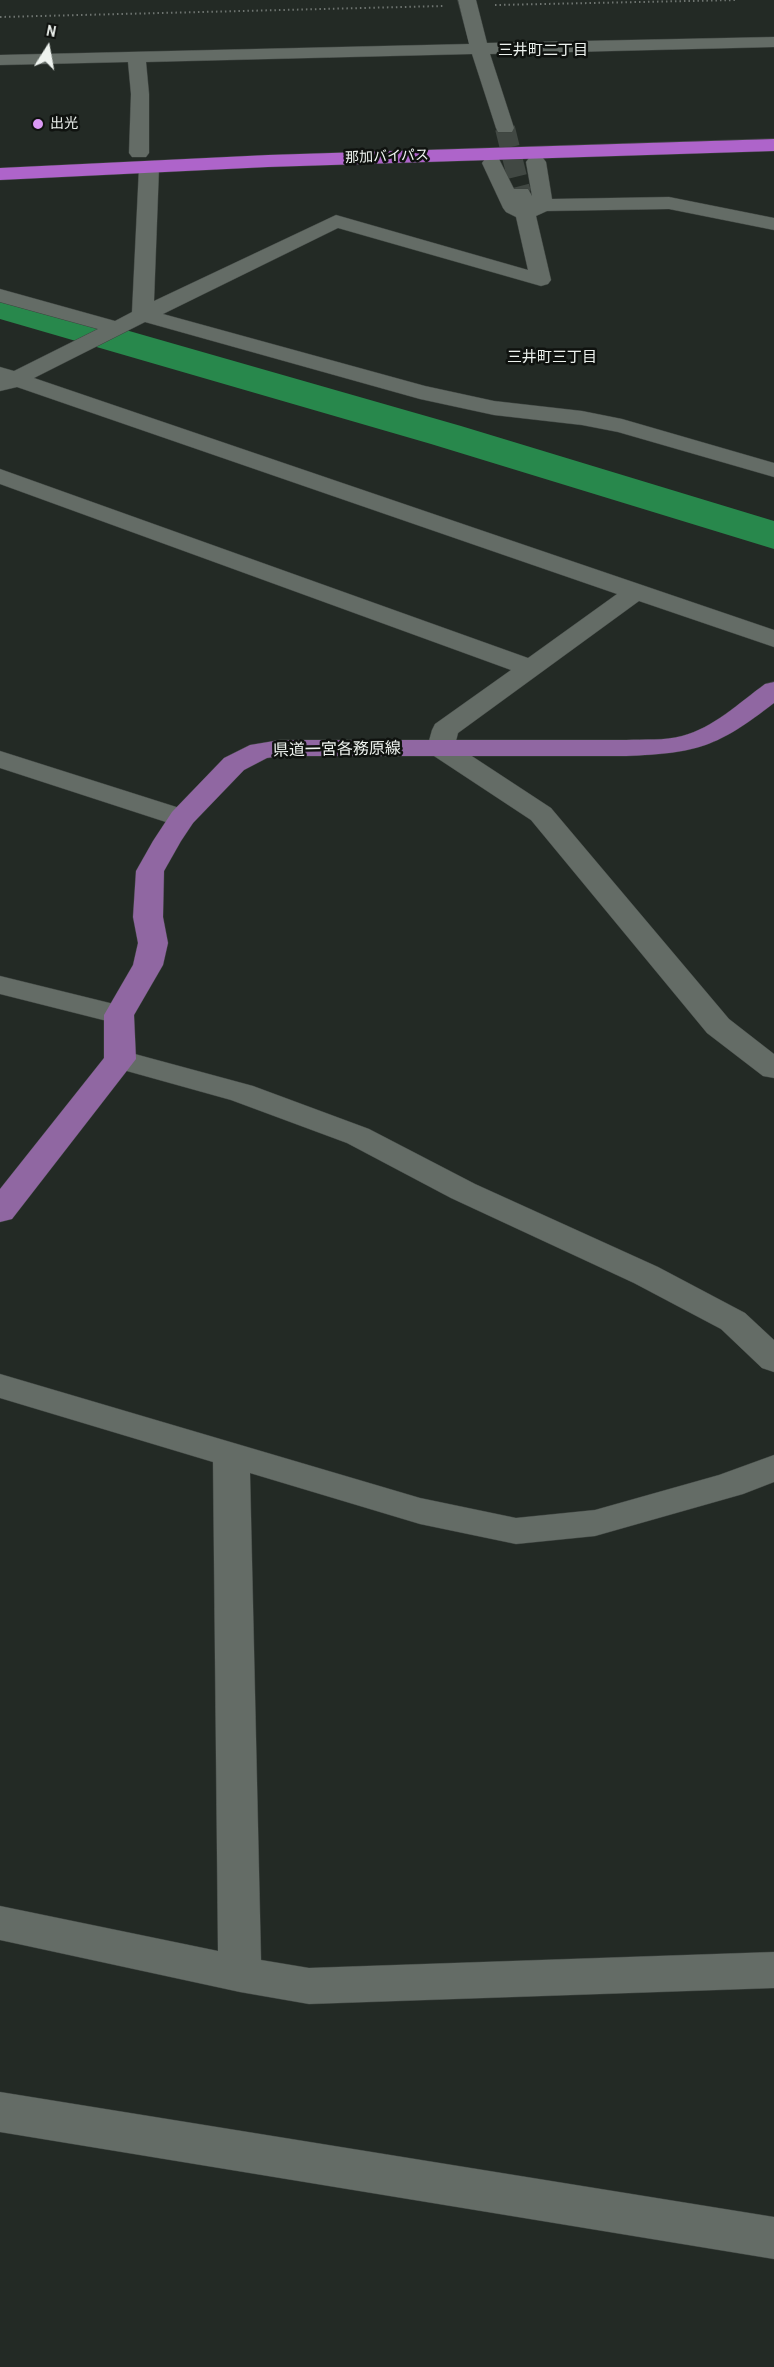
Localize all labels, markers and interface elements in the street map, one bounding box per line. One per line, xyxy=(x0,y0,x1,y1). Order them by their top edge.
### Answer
north arrow xyxy=(18,18,78,78)
text: N xyxy=(45,19,58,42)
district label: 三井町二丁目 xyxy=(498,42,588,60)
place label: 出光 xyxy=(50,116,78,132)
marker: 出光 xyxy=(31,117,45,131)
street label: 那加バイパス xyxy=(345,147,429,167)
district label: 三井町三丁目 xyxy=(507,349,597,367)
street label: 県道一宮各務原線 xyxy=(273,739,401,761)

